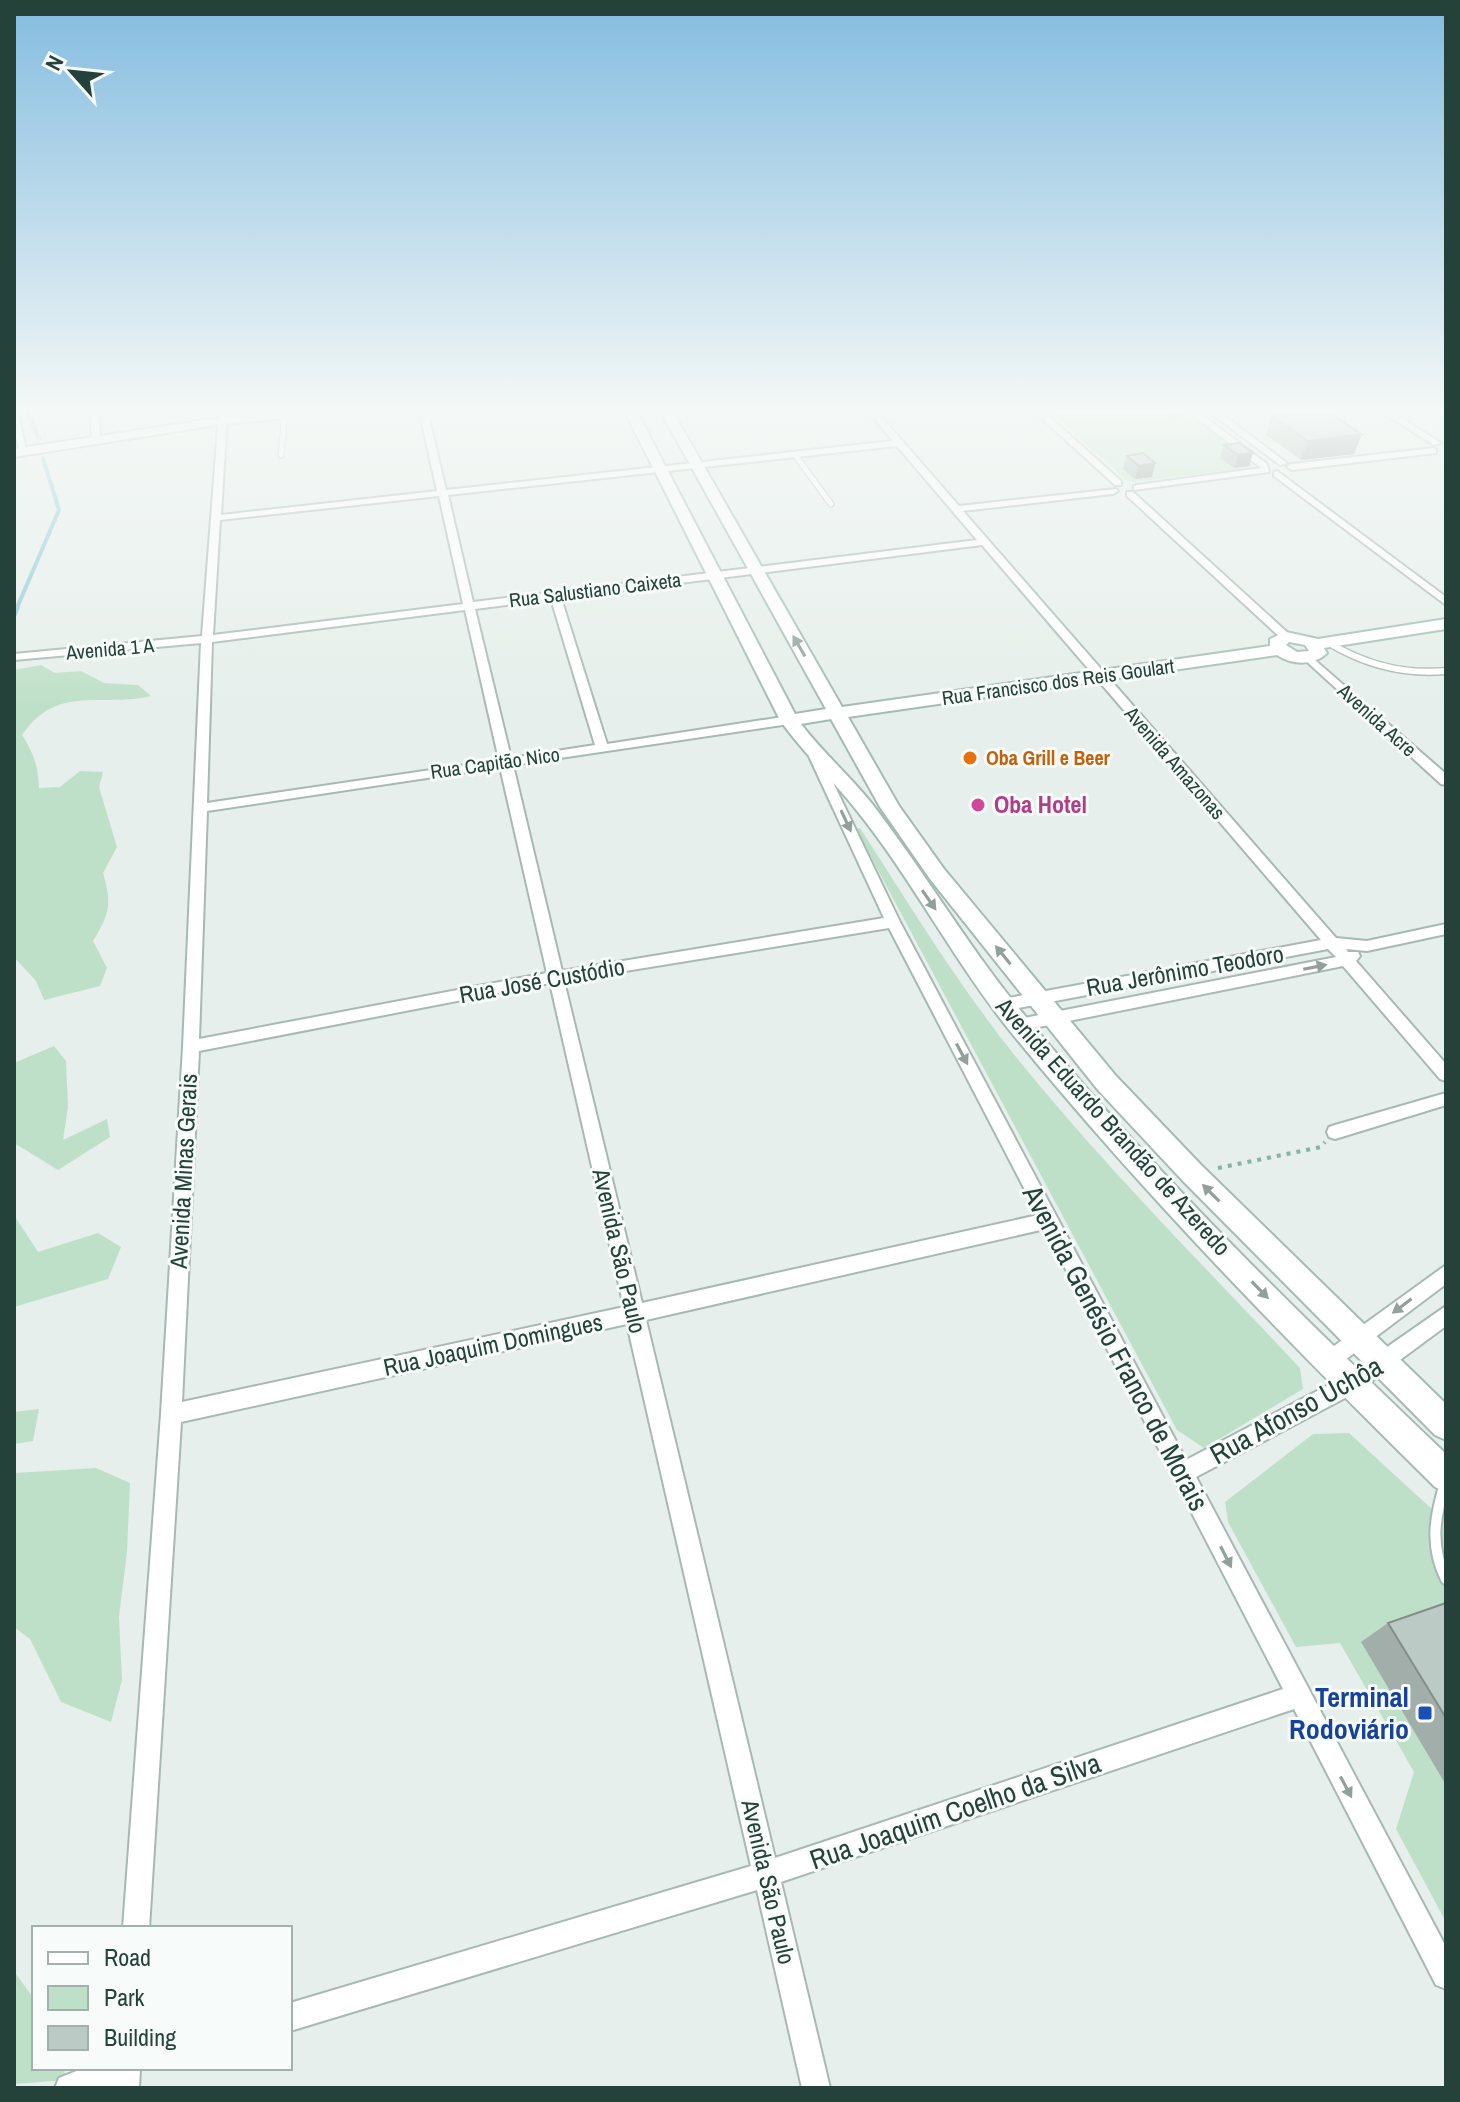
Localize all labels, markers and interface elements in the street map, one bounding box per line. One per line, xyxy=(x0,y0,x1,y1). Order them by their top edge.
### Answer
north arrow xyxy=(32,32,112,112)
text: N xyxy=(38,50,71,76)
street label: Rua Salustiano Caixeta xyxy=(507,566,683,613)
street label: Avenida 1 A xyxy=(64,631,155,666)
one-way arrow xyxy=(792,635,806,657)
street label: Rua Francisco dos Reis Goulart xyxy=(940,652,1176,711)
street label: Avenida Acre xyxy=(1331,676,1423,762)
street label: Avenida Amazonas xyxy=(1118,700,1232,825)
street label: Rua Capitão Nico xyxy=(428,740,561,785)
place label: Oba Grill e Beer xyxy=(986,744,1111,771)
marker: Oba Grill e Beer xyxy=(961,749,979,767)
place label: Oba Hotel xyxy=(994,788,1087,820)
marker: Oba Hotel xyxy=(969,796,987,814)
one-way arrow xyxy=(839,810,853,833)
one-way arrow xyxy=(921,890,936,911)
street label: Rua Jerônimo Teodoro xyxy=(1084,937,1286,1003)
one-way arrow xyxy=(995,945,1012,965)
street label: Rua José Custódio xyxy=(457,950,627,1010)
one-way arrow xyxy=(1303,960,1328,972)
street label: Avenida Eduardo Brandão de Azeredo xyxy=(989,990,1238,1262)
one-way arrow xyxy=(956,1042,969,1065)
street label: Avenida Minas Gerais xyxy=(162,1073,204,1270)
street label: Avenida São Paulo xyxy=(585,1164,654,1336)
street label: Avenida Genésio Franco de Morais xyxy=(1013,1178,1218,1517)
one-way arrow xyxy=(1202,1184,1221,1203)
one-way arrow xyxy=(1250,1280,1269,1299)
one-way arrow xyxy=(1391,1298,1413,1314)
street label: Rua Joaquim Domingues xyxy=(380,1305,605,1383)
street label: Rua Afonso Uchôa xyxy=(1203,1347,1389,1473)
one-way arrow xyxy=(1218,1546,1232,1568)
place label: Terminal Rodoviário xyxy=(1289,1678,1409,1748)
marker: Terminal Rodoviário xyxy=(1416,1704,1434,1722)
street label: Rua Joaquim Coelho da Silva xyxy=(805,1743,1106,1879)
one-way arrow xyxy=(1339,1776,1353,1799)
street label: Avenida São Paulo xyxy=(734,1795,803,1967)
legend xyxy=(32,1926,292,2070)
text: Road xyxy=(104,1941,151,1973)
text: Park xyxy=(104,1981,145,2013)
text: Building xyxy=(104,2021,176,2053)

